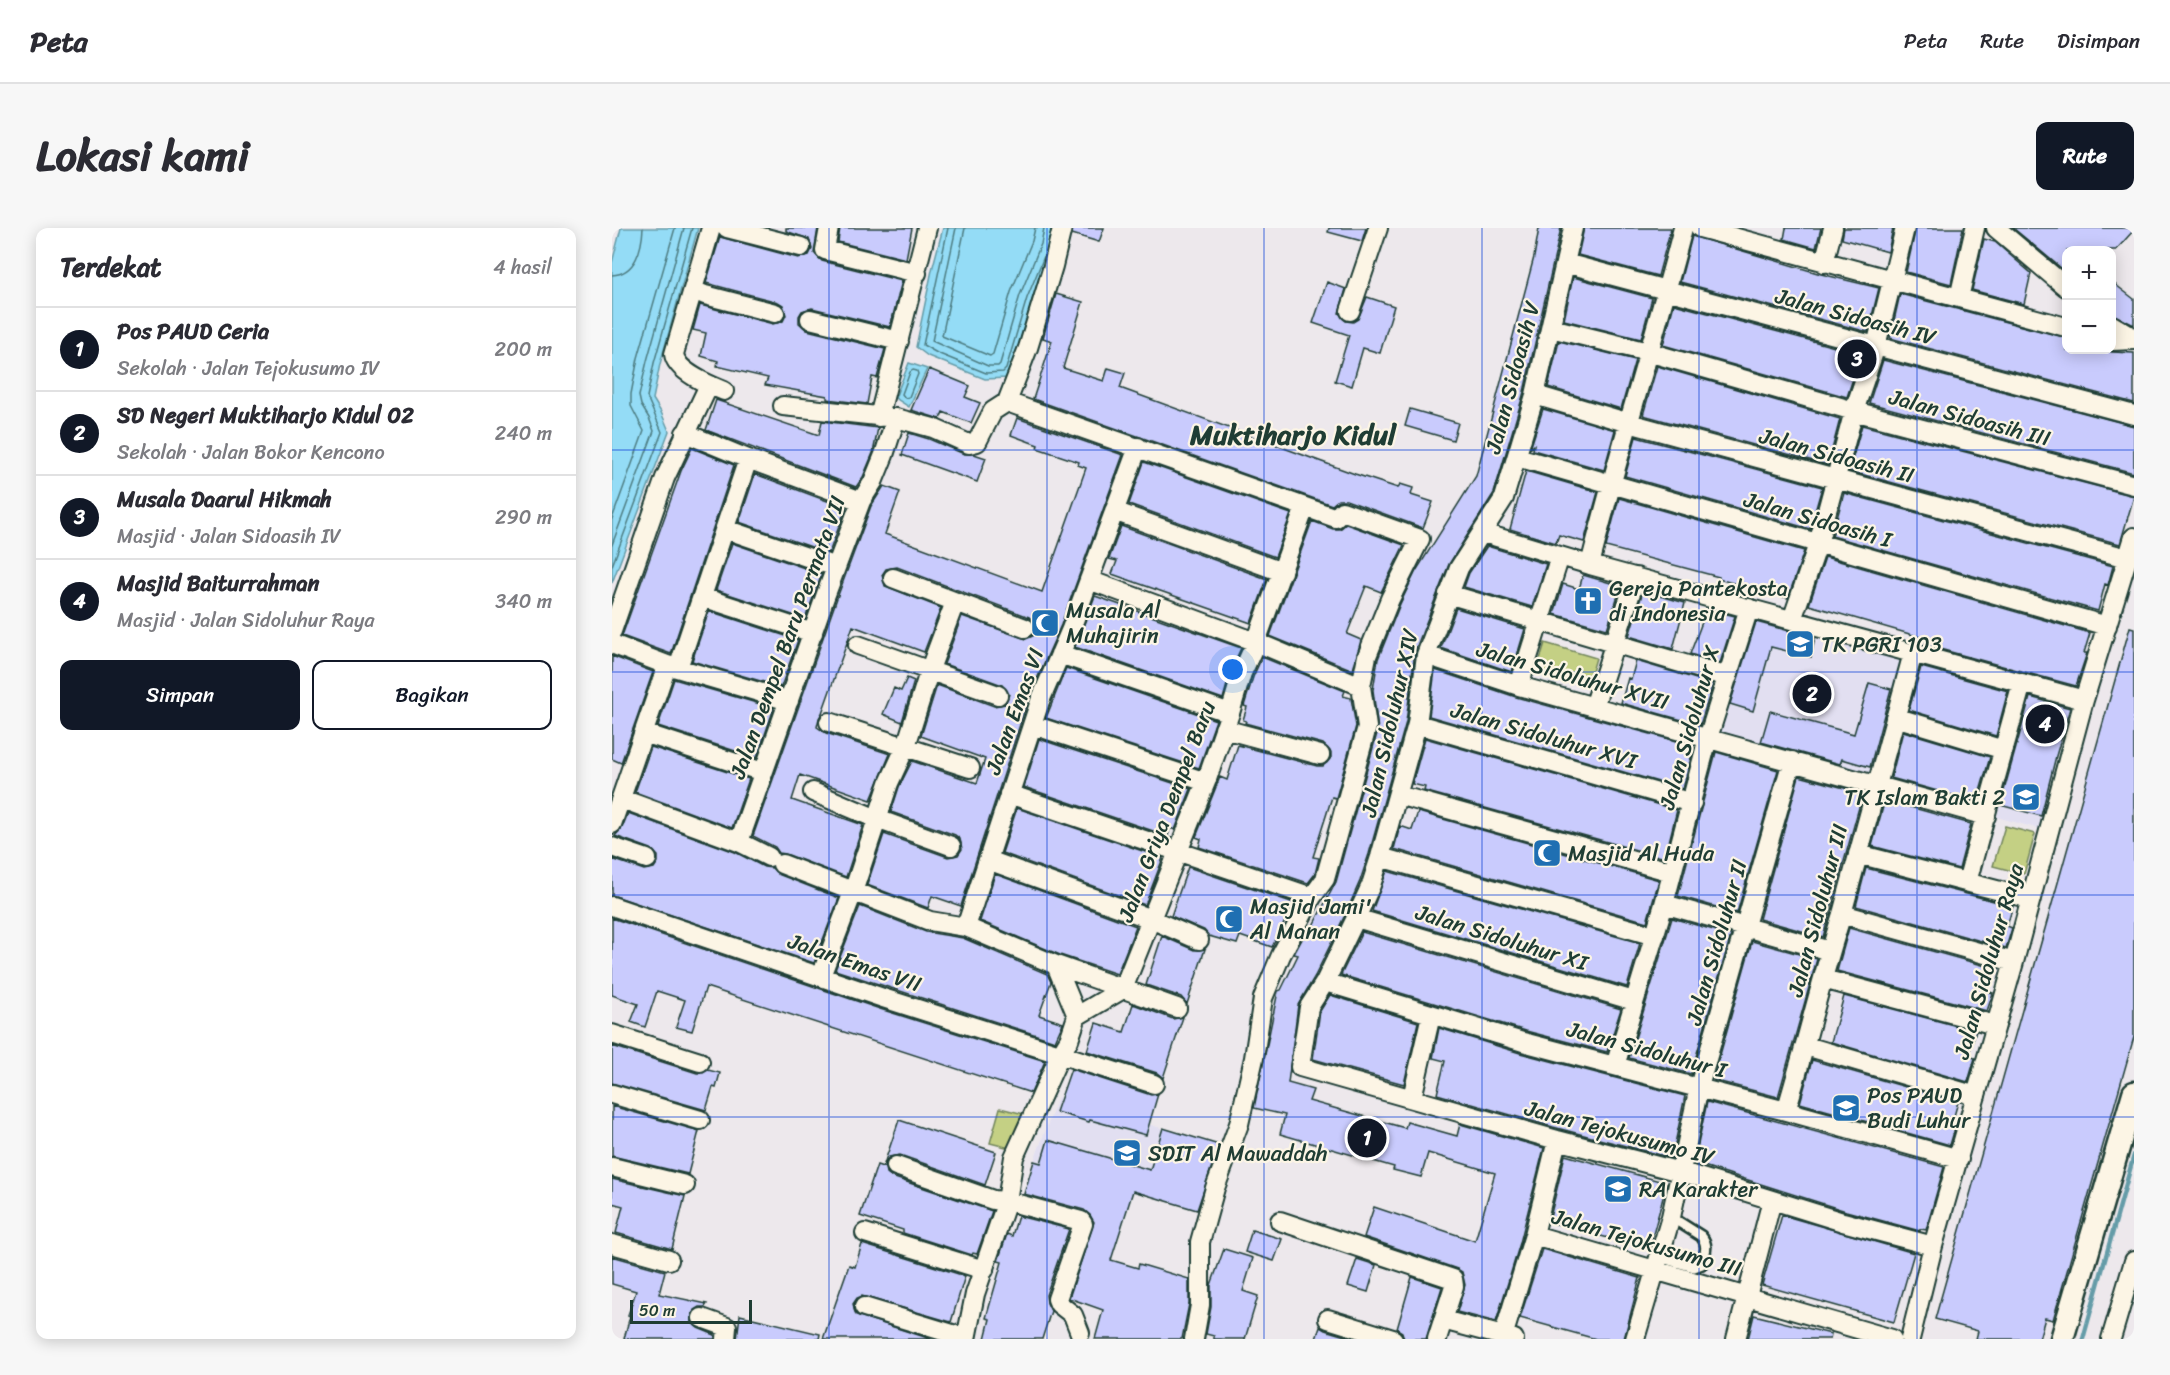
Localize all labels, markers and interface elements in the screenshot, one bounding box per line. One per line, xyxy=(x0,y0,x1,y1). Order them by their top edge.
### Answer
text: Peta xyxy=(30,17,88,66)
text: Peta xyxy=(1904,22,1947,60)
text: Rute xyxy=(1980,22,2024,60)
text: Disimpan xyxy=(2057,22,2140,60)
text: Lokasi kami xyxy=(36,119,249,193)
button: Rute xyxy=(2036,122,2134,190)
text: Terdekat xyxy=(60,244,161,290)
map controls xyxy=(2062,246,2116,354)
button: + xyxy=(2062,246,2116,300)
text: 4 hasil xyxy=(493,250,552,285)
street label: Jalan Sidoasih IV xyxy=(1770,276,1942,357)
street label: Jalan Sidoasih V xyxy=(1473,296,1552,459)
button: − xyxy=(2062,300,2116,354)
text: Pos PAUD Ceria xyxy=(117,312,269,351)
text: 1 xyxy=(75,332,84,367)
text: 200 m xyxy=(495,332,552,367)
pin: 3 xyxy=(1838,336,1876,382)
text: Sekolah · Jalan Tejokusumo IV xyxy=(117,351,380,386)
street label: Jalan Sidoasih III xyxy=(1884,377,2055,458)
text: SD Negeri Muktiharjo Kidul 02 xyxy=(117,396,414,435)
district label: Muktiharjo Kidul xyxy=(1189,410,1397,459)
text: 2 xyxy=(74,416,85,451)
text: 240 m xyxy=(495,416,552,451)
street label: Jalan Sidoasih II xyxy=(1754,416,1919,495)
text: Sekolah · Jalan Bokor Kencono xyxy=(117,435,385,470)
street label: Jalan Sidoasih I xyxy=(1738,479,1898,560)
text: Musala Daarul Hikmah xyxy=(117,480,332,519)
street label: Jalan Dempel Baru Permata VII xyxy=(718,490,857,785)
text: 3 xyxy=(74,500,85,535)
text: 290 m xyxy=(495,500,552,535)
text: Masjid · Jalan Sidoasih IV xyxy=(117,519,341,554)
text: Masjid Baiturrahman xyxy=(117,564,320,603)
place label: Gereja Pantekosta di Indonesia xyxy=(1609,569,1788,633)
text: 4 xyxy=(73,584,86,619)
text: 340 m xyxy=(495,584,552,619)
church icon: Gereja Pantekosta di Indonesia xyxy=(1572,585,1604,617)
place label: Musala Al Muhajirin xyxy=(1066,591,1161,655)
text: Masjid · Jalan Sidoluhur Raya xyxy=(117,603,374,638)
mosque icon: Musala Al Muhajirin xyxy=(1029,607,1061,639)
street label: Jalan Sidoluhur XIV xyxy=(1349,625,1430,822)
place label: TK PGRI 103 xyxy=(1821,625,1942,664)
school or university icon: TK PGRI 103 xyxy=(1784,628,1816,660)
street label: Jalan Sidoluhur XVII xyxy=(1471,629,1674,722)
street label: Jalan Sidoluhur X xyxy=(1647,640,1732,815)
street label: Jalan Emas VI xyxy=(973,642,1055,781)
your location xyxy=(1218,655,1247,684)
button: Simpan xyxy=(60,660,300,730)
button: Bagikan xyxy=(312,660,552,730)
pin: 2 xyxy=(1792,672,1832,716)
street label: Jalan Sidoluhur XVI xyxy=(1446,690,1642,781)
street label: Jalan Griya Dempel Baru xyxy=(1106,695,1227,929)
pin: 4 xyxy=(2026,702,2064,746)
place label: TK Islam Bakti 2 xyxy=(1844,778,2005,817)
school or university icon: TK Islam Bakti 2 xyxy=(2010,781,2042,813)
street label: Jalan Sidoluhur III xyxy=(1775,819,1859,1002)
place label: Masjid Al Huda xyxy=(1568,834,1715,873)
mosque icon: Masjid Al Huda xyxy=(1531,837,1563,869)
street label: Jalan Sidoluhur II xyxy=(1674,855,1759,1030)
street label: Jalan Sidoluhur Raya xyxy=(1942,858,2035,1065)
place label: Masjid Jami' Al Manan xyxy=(1249,887,1372,951)
street label: Jalan Sidoluhur XI xyxy=(1410,892,1594,983)
mosque icon: Masjid Jami' Al Manan xyxy=(1213,903,1245,935)
street label: Jalan Emas VII xyxy=(782,921,927,1004)
street label: Jalan Sidoluhur I xyxy=(1562,1009,1732,1090)
place label: Pos PAUD Budi Luhur xyxy=(1867,1076,1971,1140)
street label: Jalan Tejokusumo IV xyxy=(1520,1088,1720,1177)
school or university icon: Pos PAUD Budi Luhur xyxy=(1830,1092,1862,1124)
pin: 1 xyxy=(1348,1116,1386,1160)
place label: SDIT Al Mawaddah xyxy=(1148,1134,1328,1173)
school or university icon: SDIT Al Mawaddah xyxy=(1111,1137,1143,1169)
place label: RA Karakter xyxy=(1639,1170,1759,1209)
school or university icon: RA Karakter xyxy=(1602,1173,1634,1205)
street label: Jalan Tejokusumo III xyxy=(1547,1197,1746,1288)
text: 50 m xyxy=(639,1296,675,1325)
scale bar xyxy=(630,1297,752,1324)

